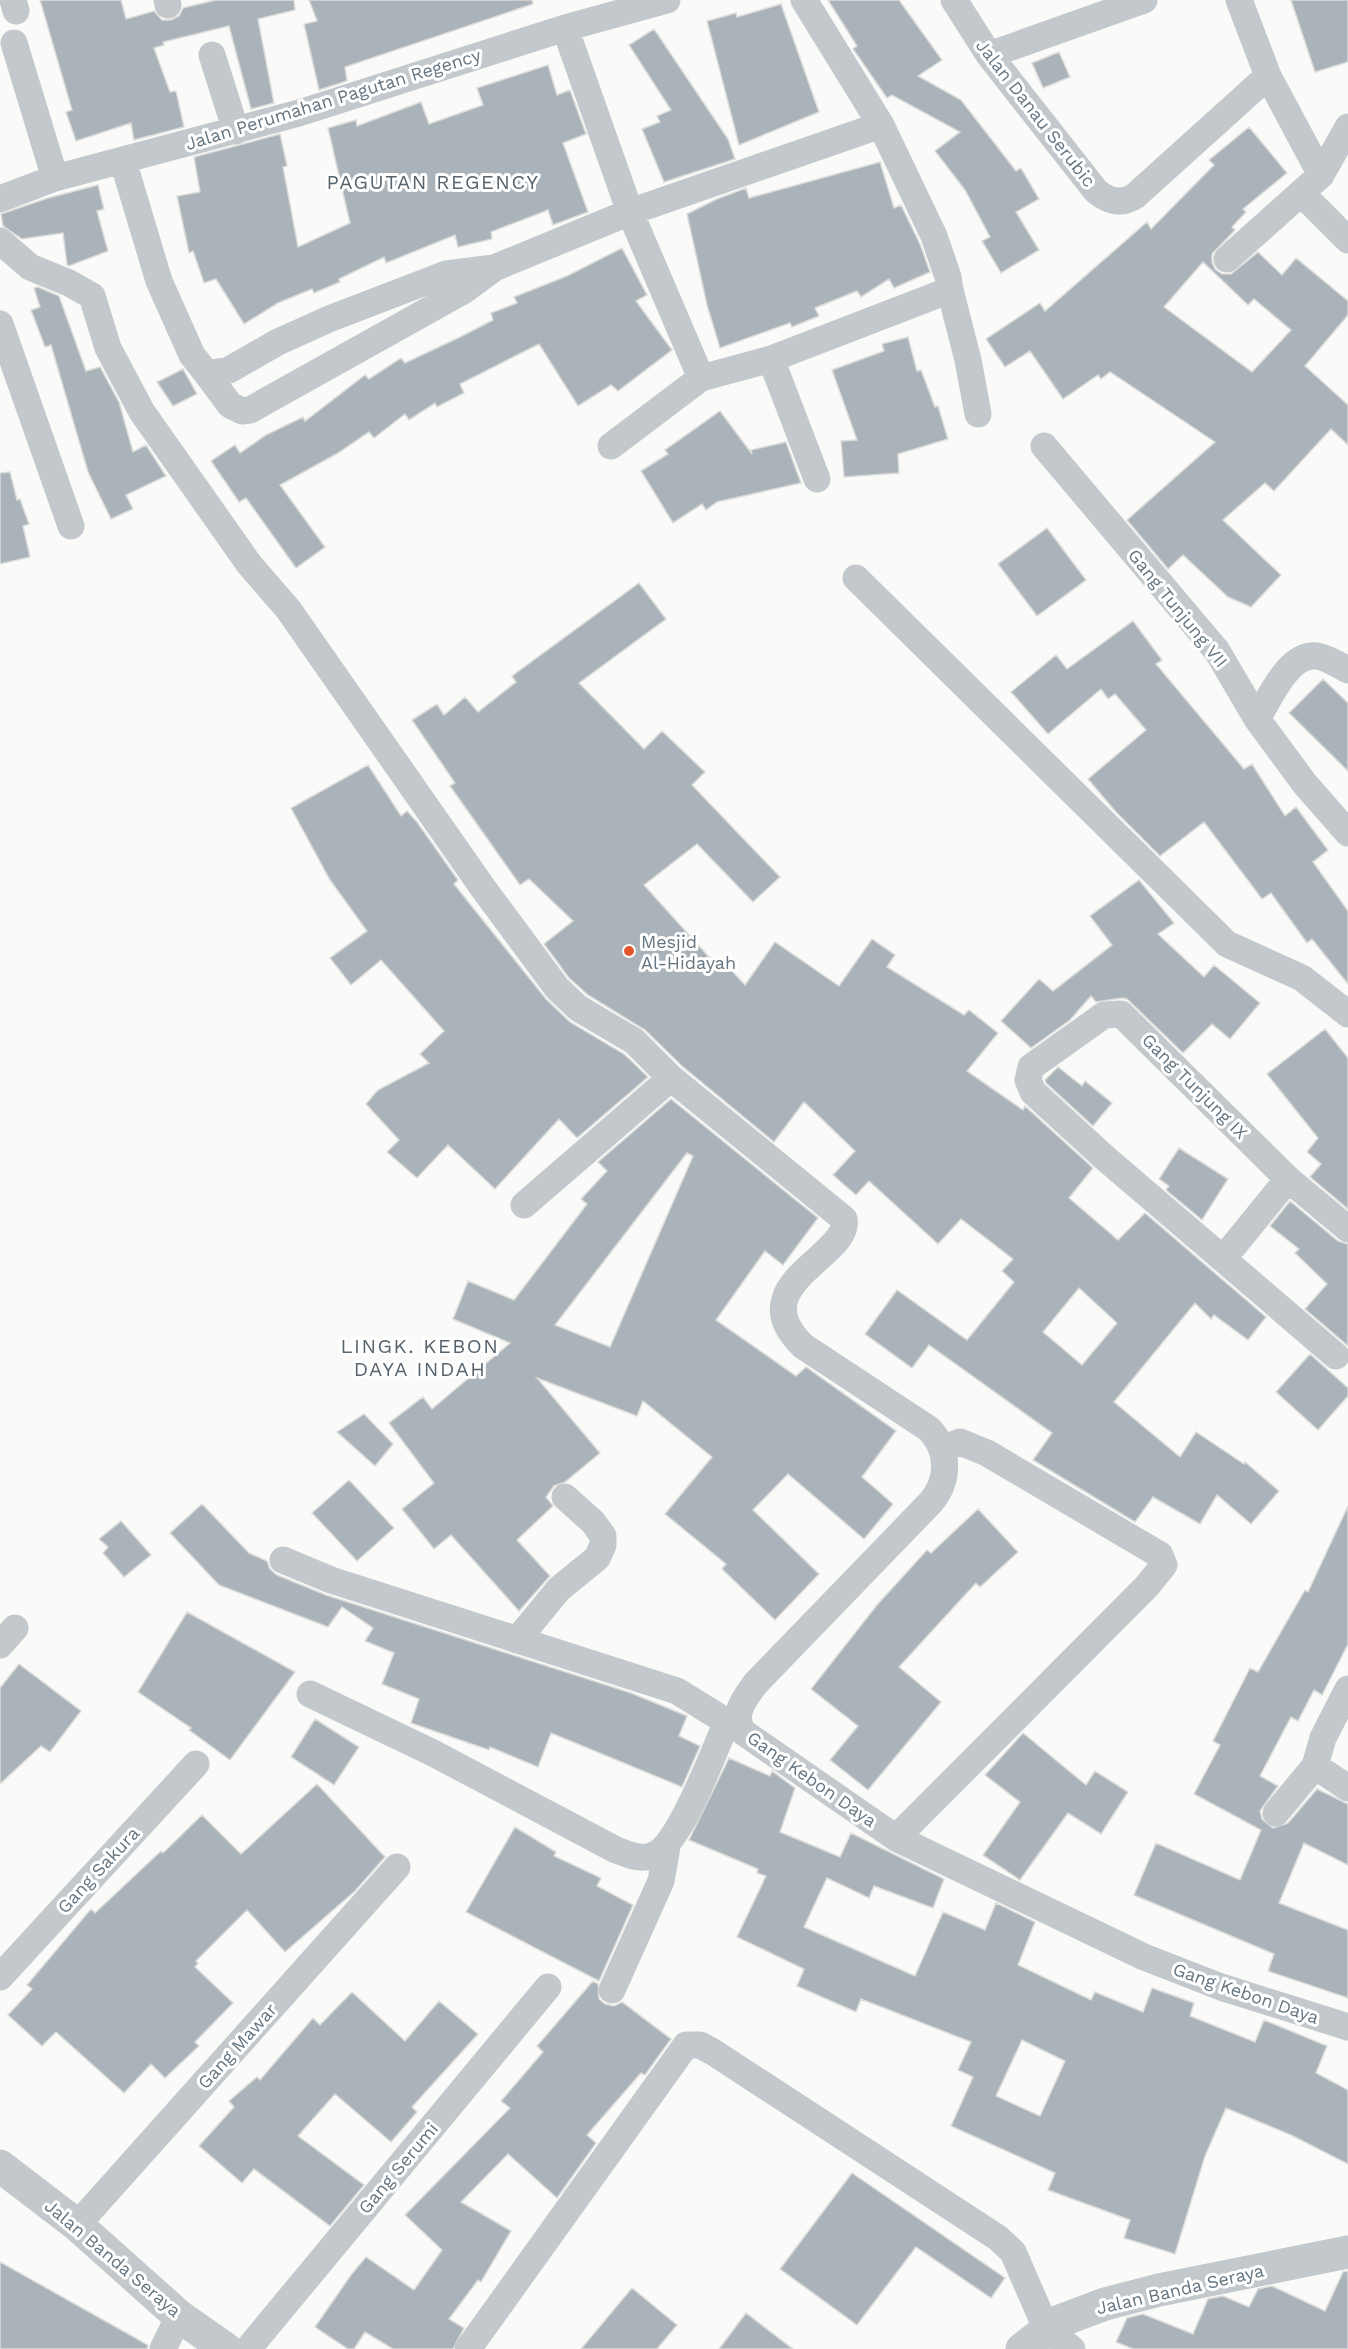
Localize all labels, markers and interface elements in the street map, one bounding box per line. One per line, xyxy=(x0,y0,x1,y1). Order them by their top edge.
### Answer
street label: Jalan Danau Serubic xyxy=(972,35,1100,191)
street label: Jalan Perumahan Pagutan Regency xyxy=(183,44,484,154)
district label: PAGUTAN REGENCY xyxy=(327,170,539,194)
street label: Gang Tunjung VII xyxy=(1124,545,1232,671)
place label: Mesjid Al-Hidayah xyxy=(641,931,736,973)
marker: Mesjid Al-Hidayah xyxy=(622,944,636,958)
street label: Gang Tunjung IX xyxy=(1138,1029,1252,1143)
district label: LINGK. KEBON DAYA INDAH xyxy=(341,1334,499,1381)
street label: Gang Kebon Daya xyxy=(743,1727,881,1831)
street label: Gang Sakura xyxy=(53,1823,143,1917)
street label: Gang Kebon Daya xyxy=(1170,1958,1322,2028)
street label: Gang Mawar xyxy=(193,1999,281,2093)
street label: Gang Serumi xyxy=(354,2118,442,2218)
street label: Jalan Banda Seraya xyxy=(41,2195,185,2321)
street label: Jalan Banda Seraya xyxy=(1094,2260,1266,2318)

